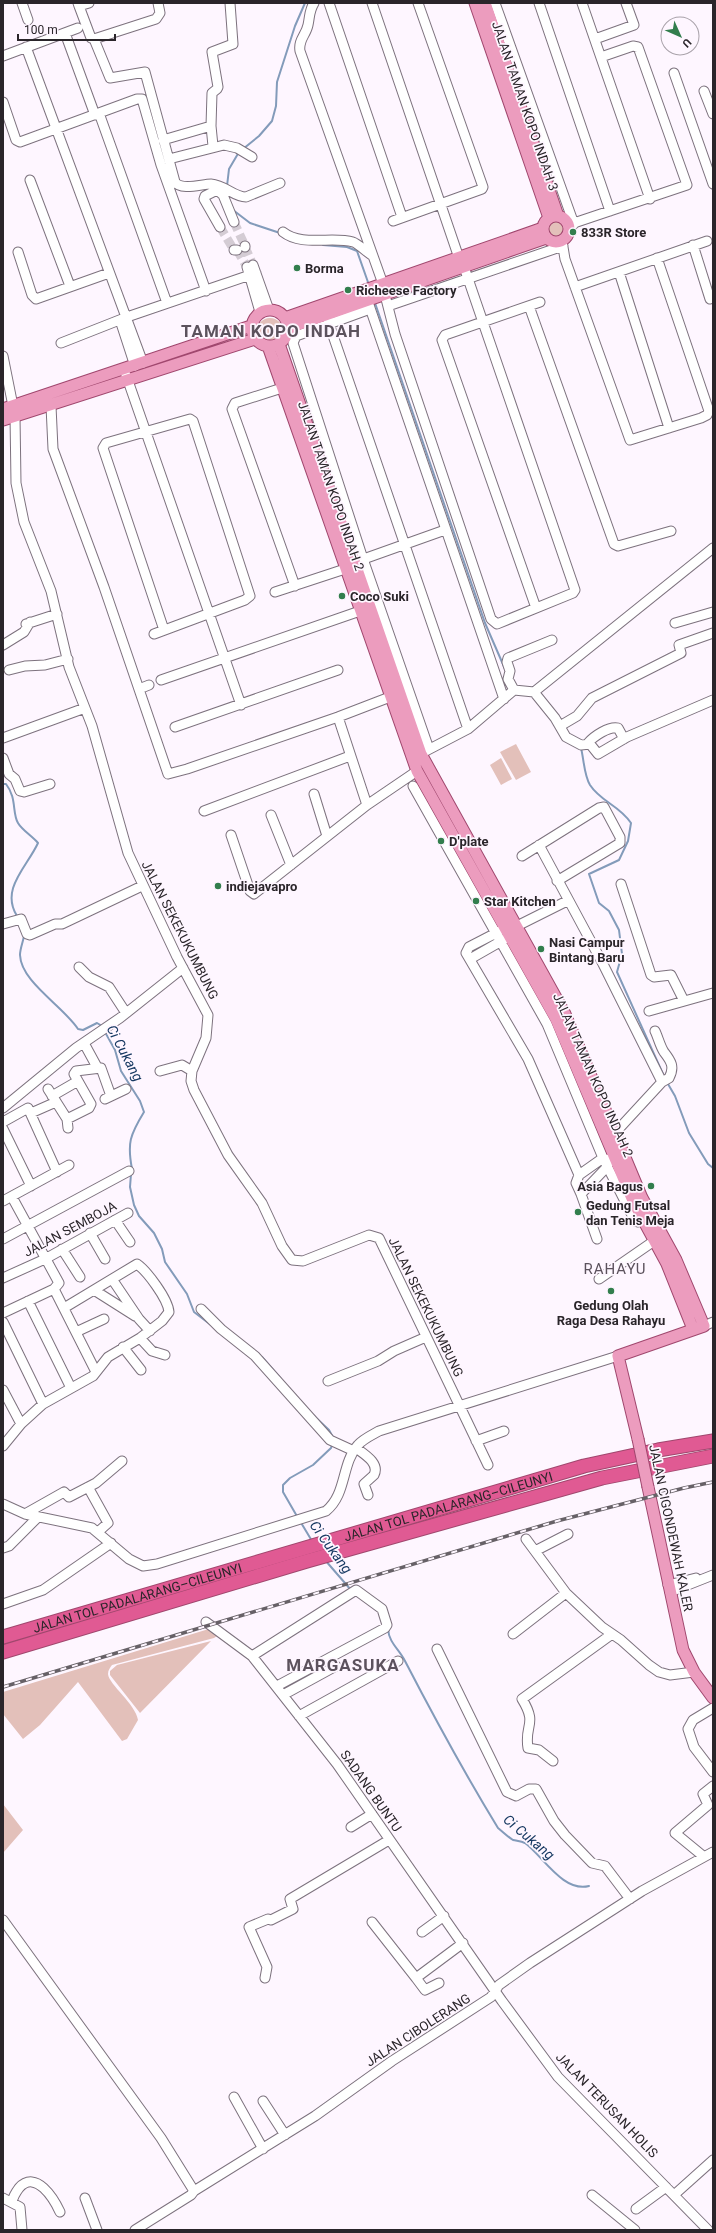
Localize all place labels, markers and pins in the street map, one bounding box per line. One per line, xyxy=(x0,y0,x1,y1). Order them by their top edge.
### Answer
place label: 833R Store xyxy=(581,225,646,240)
marker: 833R Store xyxy=(568,227,578,237)
place label: Borma xyxy=(305,261,344,276)
marker: Borma xyxy=(292,263,302,273)
place label: Richeese Factory xyxy=(356,283,457,298)
marker: Richeese Factory xyxy=(343,285,353,295)
place label: Coco Suki xyxy=(350,589,409,604)
marker: Coco Suki xyxy=(337,591,347,601)
place label: D'plate xyxy=(449,834,489,849)
marker: D'plate xyxy=(436,836,446,846)
place label: indiejavapro xyxy=(226,879,297,894)
marker: indiejavapro xyxy=(213,881,223,891)
place label: Star Kitchen xyxy=(484,894,556,909)
marker: Star Kitchen xyxy=(471,896,481,906)
place label: Nasi Campur Bintang Baru xyxy=(549,935,625,965)
marker: Nasi Campur Bintang Baru xyxy=(536,944,546,954)
place label: Asia Bagus xyxy=(577,1179,643,1194)
marker: Asia Bagus xyxy=(646,1181,656,1191)
place label: Gedung Futsal dan Tenis Meja xyxy=(586,1198,674,1228)
marker: Gedung Futsal dan Tenis Meja xyxy=(573,1207,583,1217)
marker: Gedung Olah Raga Desa Rahayu xyxy=(606,1286,616,1296)
place label: Gedung Olah Raga Desa Rahayu xyxy=(557,1298,665,1328)

